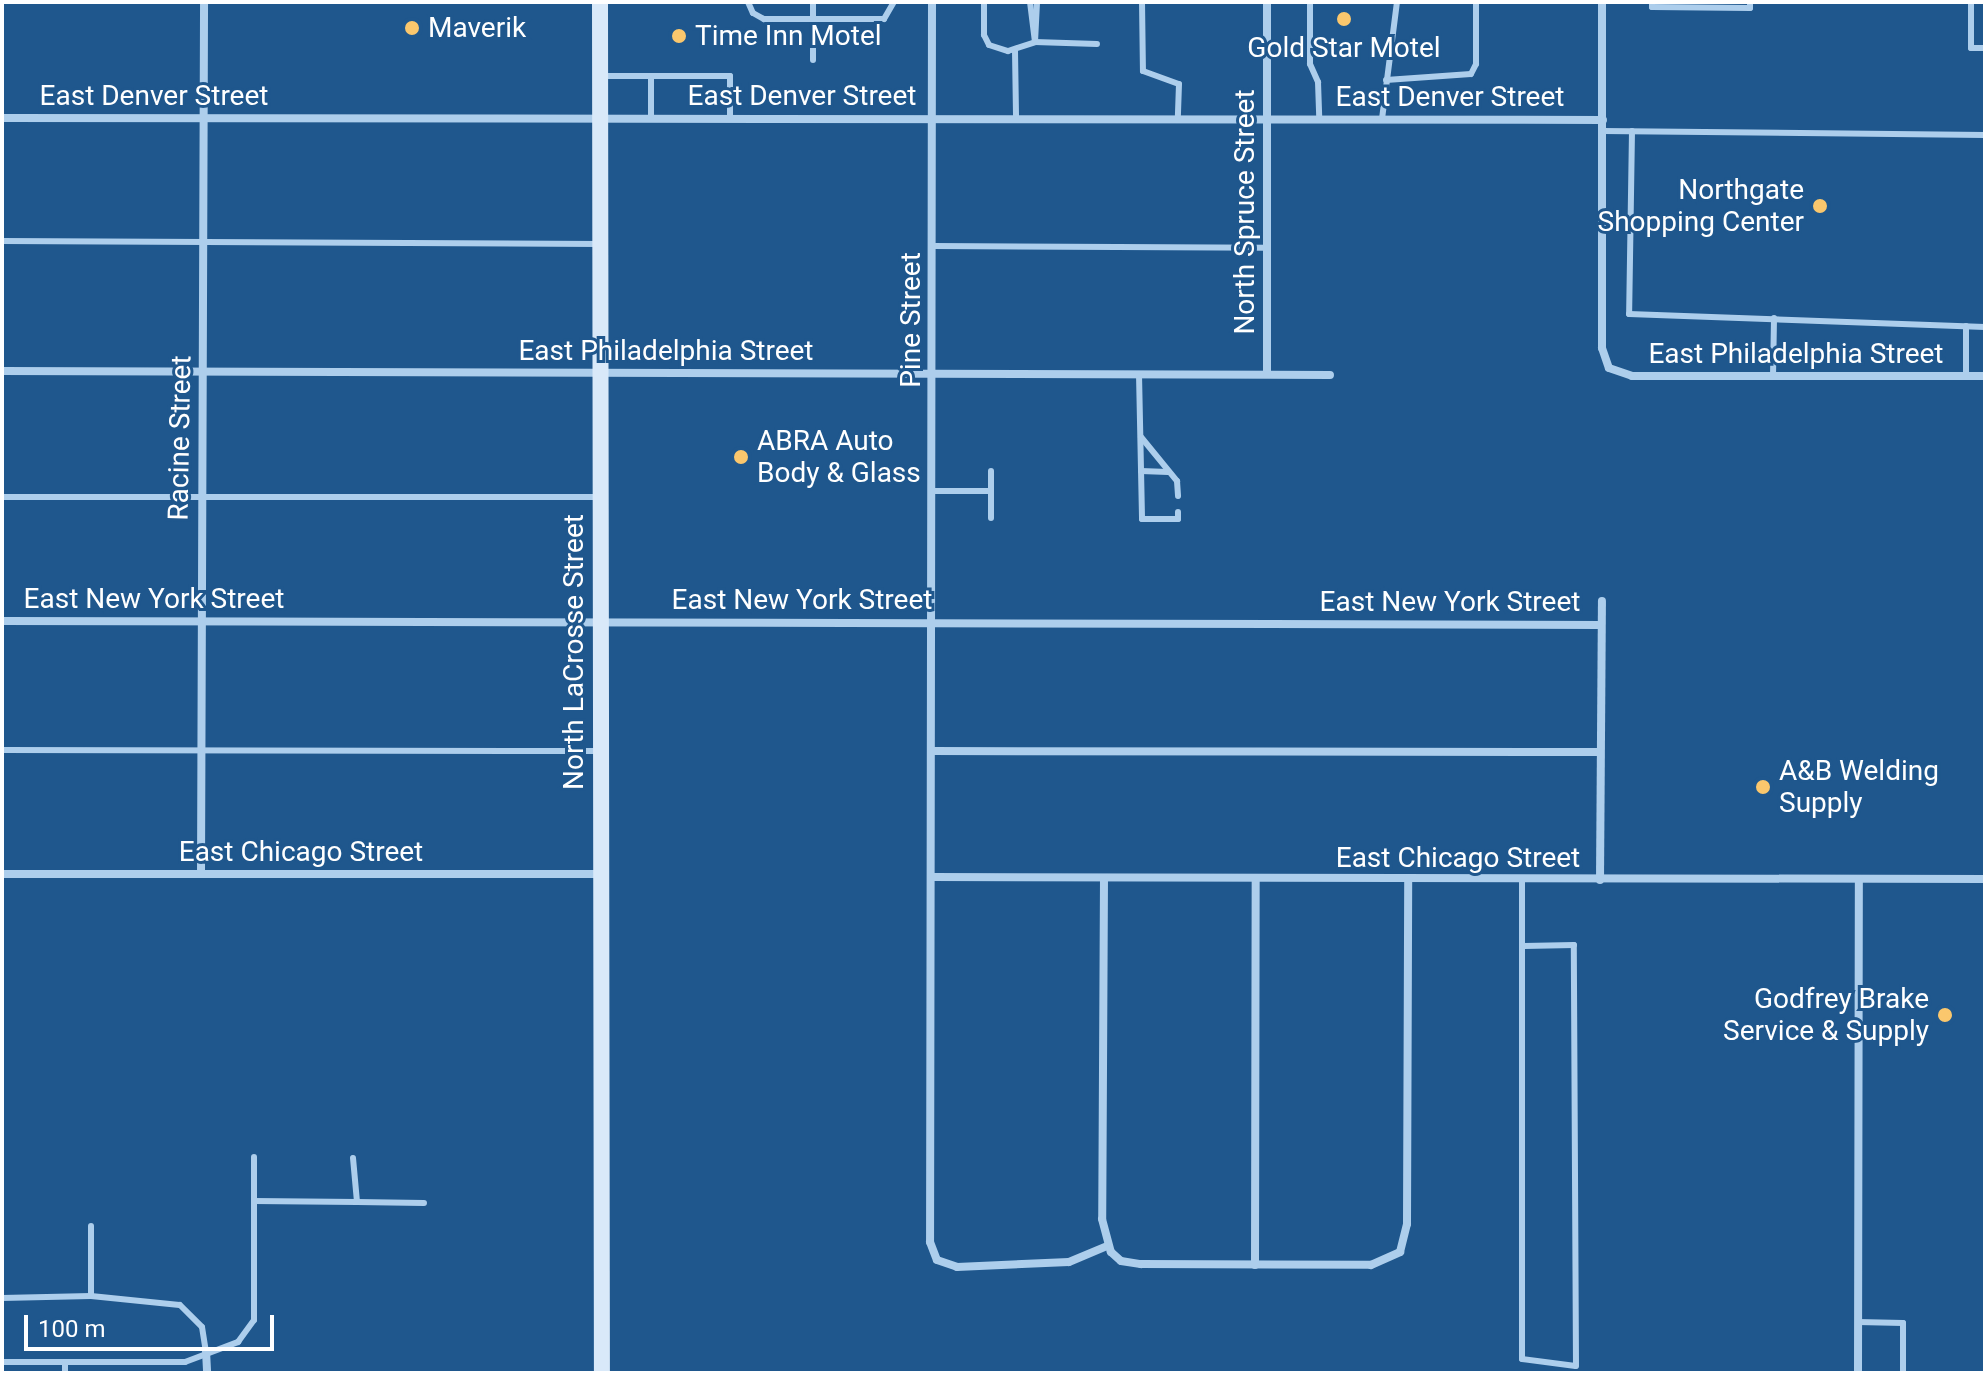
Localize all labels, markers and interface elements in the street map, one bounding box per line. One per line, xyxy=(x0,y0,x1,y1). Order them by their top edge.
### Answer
marker: Gold Star Motel xyxy=(1335,10,1353,28)
place label: Maverik xyxy=(428,11,526,45)
marker: Maverik xyxy=(403,19,421,37)
place label: Time Inn Motel xyxy=(695,19,882,53)
marker: Time Inn Motel xyxy=(670,27,688,45)
place label: Gold Star Motel xyxy=(1247,31,1441,65)
street label: East Denver Street xyxy=(40,79,268,113)
street label: East Denver Street xyxy=(688,79,916,113)
street label: East Denver Street xyxy=(1336,80,1564,114)
street label: North Spruce Street xyxy=(1228,89,1262,335)
place label: Northgate Shopping Center xyxy=(1598,173,1804,239)
marker: Northgate Shopping Center xyxy=(1811,197,1829,215)
street label: Pine Street xyxy=(894,252,928,388)
street label: East Philadelphia Street xyxy=(518,334,814,368)
street label: East Philadelphia Street xyxy=(1648,337,1944,371)
street label: Racine Street xyxy=(162,355,198,521)
place label: ABRA Auto Body & Glass xyxy=(757,424,921,490)
marker: ABRA Auto Body & Glass xyxy=(732,448,750,466)
street label: North LaCrosse Street xyxy=(557,514,591,790)
street label: East New York Street xyxy=(24,582,284,616)
street label: East New York Street xyxy=(672,583,932,617)
street label: East New York Street xyxy=(1320,585,1580,619)
place label: A&B Welding Supply xyxy=(1779,754,1939,820)
marker: A&B Welding Supply xyxy=(1754,778,1772,796)
street label: East Chicago Street xyxy=(179,835,423,869)
street label: East Chicago Street xyxy=(1336,841,1580,875)
place label: Godfrey Brake Service & Supply xyxy=(1723,982,1929,1048)
marker: Godfrey Brake Service & Supply xyxy=(1936,1006,1954,1024)
scale bar xyxy=(28,1299,278,1349)
text: 100 m xyxy=(38,1315,105,1343)

